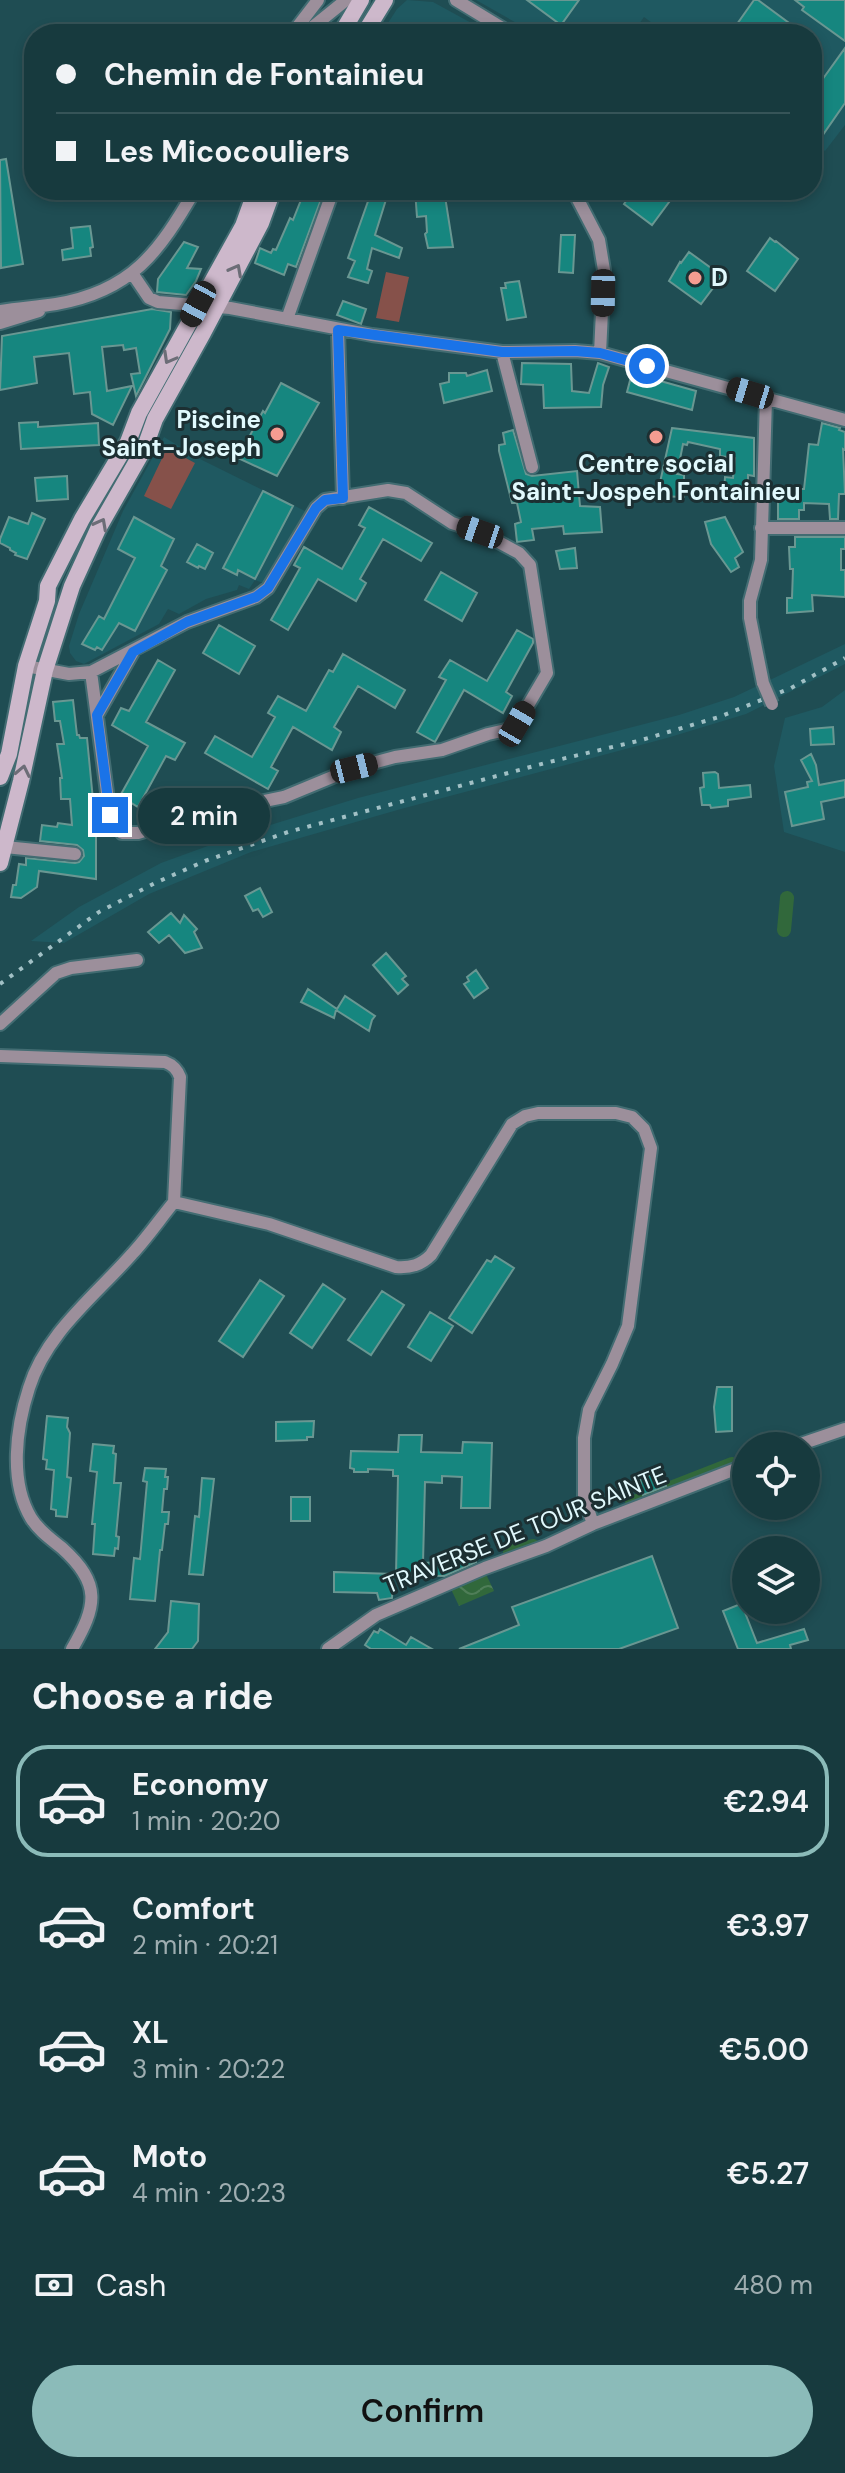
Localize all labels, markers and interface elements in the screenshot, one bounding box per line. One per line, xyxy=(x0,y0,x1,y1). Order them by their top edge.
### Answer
text: Chemin de Fontainieu xyxy=(104,55,424,94)
text: Les Micocouliers xyxy=(104,132,350,171)
place label: D xyxy=(711,262,728,293)
one-way arrow xyxy=(227,264,242,278)
car xyxy=(591,269,615,317)
marker: D xyxy=(686,269,704,287)
car xyxy=(176,277,220,331)
route start xyxy=(629,348,665,384)
one-way arrow xyxy=(163,350,179,364)
car xyxy=(724,375,776,411)
place label: Piscine Saint-Joseph xyxy=(101,404,261,463)
marker: Piscine Saint-Joseph xyxy=(268,425,286,443)
marker: Centre social Saint-Jospeh Fontainieu xyxy=(647,428,665,446)
place label: Centre social Saint-Jospeh Fontainieu xyxy=(511,448,801,507)
car xyxy=(453,513,507,551)
one-way arrow xyxy=(92,518,107,532)
car xyxy=(495,697,539,751)
car xyxy=(328,751,380,785)
one-way arrow xyxy=(14,764,31,778)
callout: 2 min xyxy=(138,787,270,843)
route end xyxy=(92,797,128,833)
text: 2 min xyxy=(170,799,238,833)
map controls xyxy=(732,1432,820,1624)
button: locate xyxy=(732,1432,820,1520)
street label: TRAVERSE DE TOUR SAINTE xyxy=(379,1459,671,1600)
button: layers xyxy=(732,1536,820,1624)
text: Choose a ride xyxy=(32,1673,273,1720)
icon: car xyxy=(36,1765,108,1837)
text: Economy xyxy=(132,1765,269,1804)
text: €2.94 xyxy=(724,1782,809,1821)
text: 1 min · 20:20 xyxy=(132,1804,281,1838)
icon: car xyxy=(36,1889,108,1961)
text: Comfort xyxy=(132,1889,255,1928)
text: €3.97 xyxy=(727,1906,809,1945)
text: 2 min · 20:21 xyxy=(132,1928,278,1962)
icon: car xyxy=(36,2013,108,2085)
text: XL xyxy=(132,2013,169,2052)
text: €5.00 xyxy=(719,2030,809,2069)
text: 3 min · 20:22 xyxy=(132,2052,285,2086)
icon: car xyxy=(36,2137,108,2209)
text: Moto xyxy=(132,2137,207,2176)
text: €5.27 xyxy=(727,2154,809,2193)
text: 4 min · 20:23 xyxy=(132,2176,286,2210)
icon: cash xyxy=(32,2263,76,2307)
text: Cash xyxy=(96,2266,166,2305)
text: 480 m xyxy=(734,2268,813,2302)
button: Confirm xyxy=(32,2365,813,2457)

